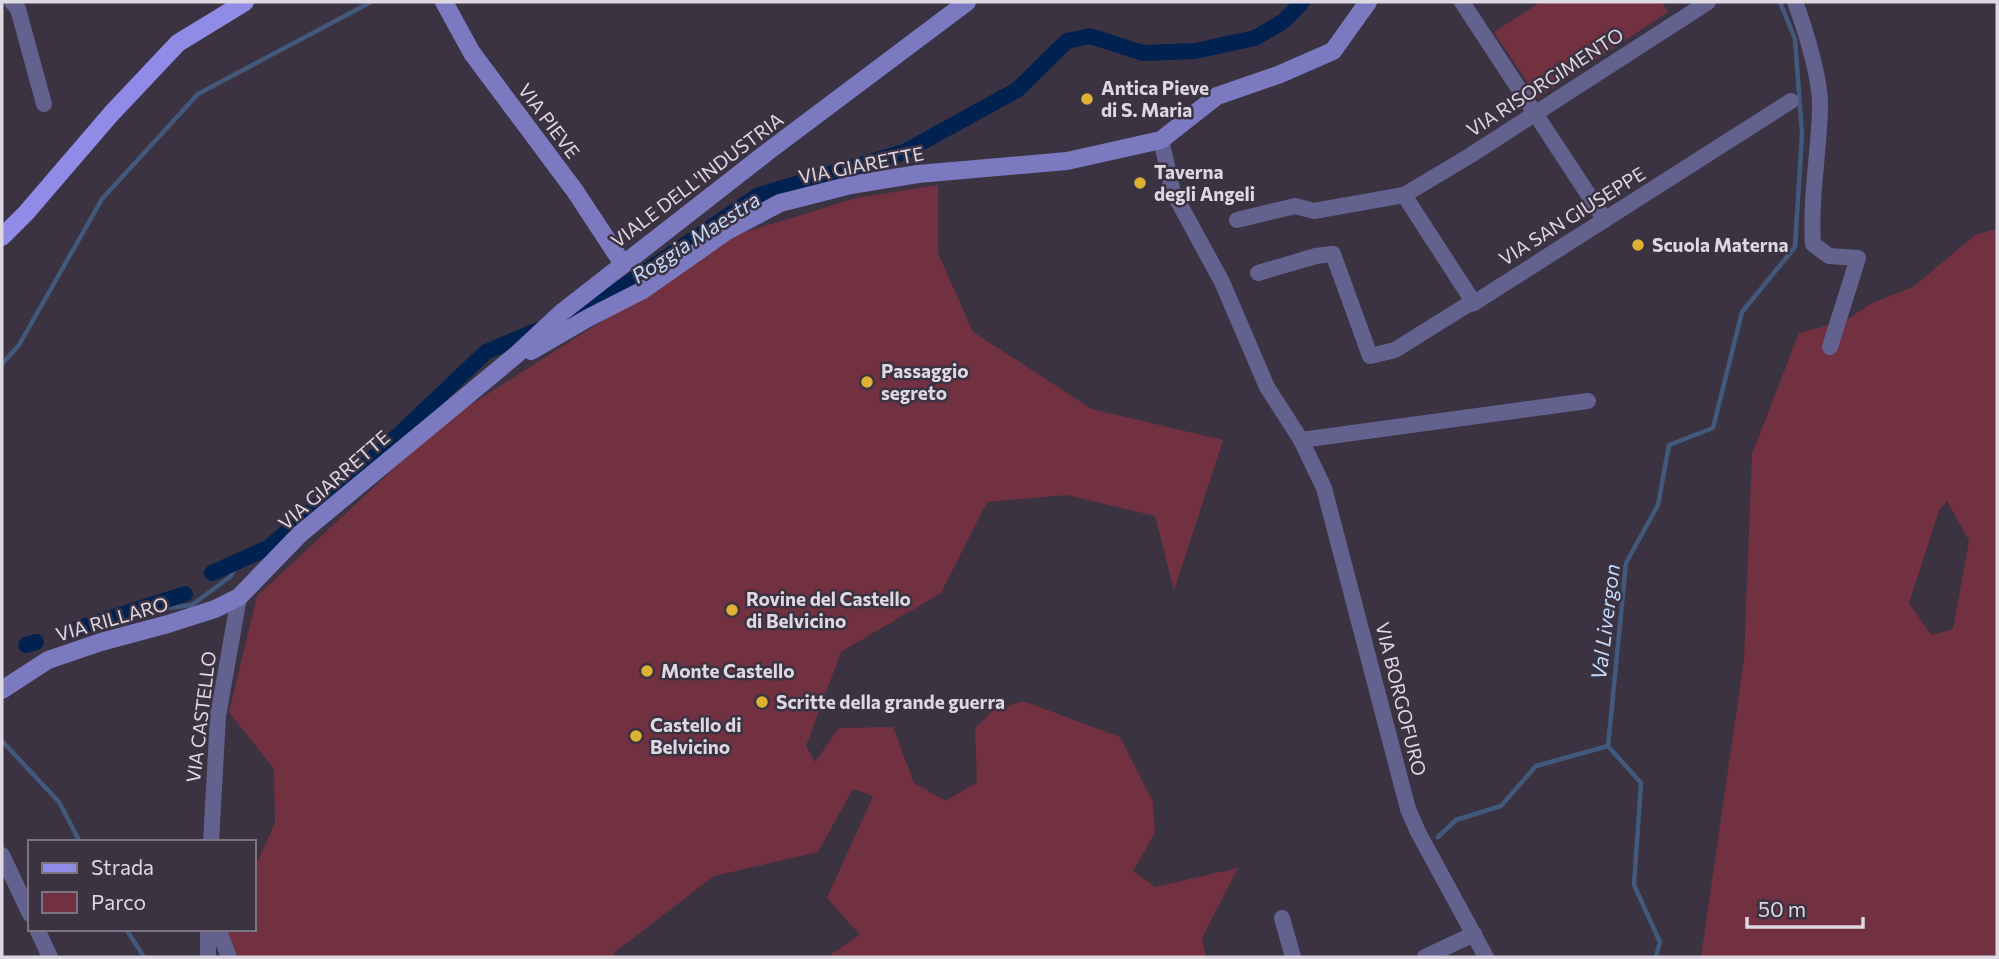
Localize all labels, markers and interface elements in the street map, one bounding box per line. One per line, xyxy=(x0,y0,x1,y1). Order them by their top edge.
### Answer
street label: VIA RISORGIMENTO xyxy=(1462,22,1627,141)
place label: Antica Pieve di S. Maria xyxy=(1101,76,1209,121)
street label: VIA PIEVE xyxy=(514,79,585,163)
marker: Antica Pieve di S. Maria xyxy=(1079,91,1095,107)
street label: VIALE DELL'INDUSTRIA xyxy=(606,107,787,252)
street label: VIA GIARETTE xyxy=(796,141,925,188)
place label: Taverna degli Angeli xyxy=(1154,160,1255,205)
street label: VIA SAN GIUSEPPE xyxy=(1494,161,1649,270)
marker: Taverna degli Angeli xyxy=(1132,175,1148,191)
water label: Roggia Maestra xyxy=(626,186,764,288)
place label: Scuola Materna xyxy=(1652,233,1789,256)
marker: Scuola Materna xyxy=(1630,237,1646,253)
place label: Passaggio segreto xyxy=(881,359,969,404)
marker: Passaggio segreto xyxy=(859,374,875,390)
street label: VIA GIARRETTE xyxy=(273,425,394,534)
water label: Val Livergon xyxy=(1585,562,1624,681)
place label: Rovine del Castello di Belvicino xyxy=(746,587,911,632)
street label: VIA RILLARO xyxy=(53,591,171,646)
marker: Rovine del Castello di Belvicino xyxy=(724,602,740,618)
street label: VIA BORGOFURO xyxy=(1371,620,1432,778)
street label: VIA CASTELLO xyxy=(181,650,220,784)
place label: Monte Castello xyxy=(661,659,795,682)
marker: Monte Castello xyxy=(639,663,655,679)
place label: Scritte della grande guerra xyxy=(776,690,1005,713)
marker: Scritte della grande guerra xyxy=(754,694,770,710)
place label: Castello di Belvicino xyxy=(650,713,741,758)
marker: Castello di Belvicino xyxy=(628,728,644,744)
legend xyxy=(28,840,256,931)
text: Strada xyxy=(91,854,154,879)
scale bar xyxy=(1747,886,1862,930)
text: Parco xyxy=(91,889,146,914)
text: 50 m xyxy=(1758,896,1806,921)

